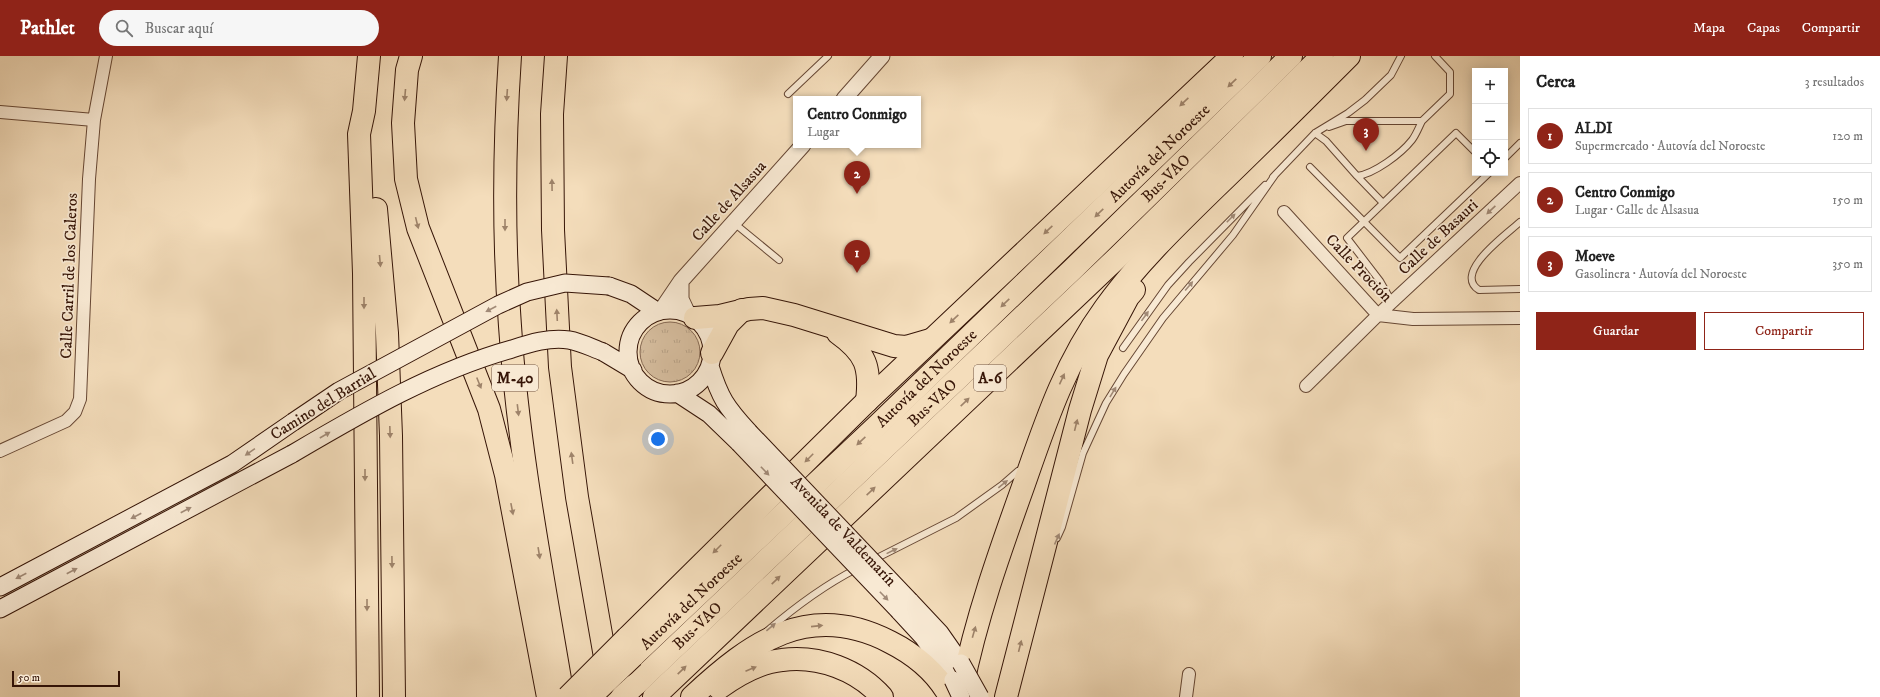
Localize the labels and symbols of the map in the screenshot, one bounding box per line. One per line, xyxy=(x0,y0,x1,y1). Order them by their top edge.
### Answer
one-way arrow xyxy=(1227,78,1237,88)
one-way arrow xyxy=(402,88,409,101)
one-way arrow xyxy=(504,89,511,101)
one-way arrow xyxy=(1179,97,1189,107)
street label: Autovía del Noroeste xyxy=(1105,99,1214,207)
pin: 3 xyxy=(1353,118,1379,151)
street label: Bus-VAO xyxy=(1137,150,1195,207)
street label: Calle de Alsasua xyxy=(687,156,771,246)
pin: 2 xyxy=(844,161,870,194)
one-way arrow xyxy=(549,178,555,191)
street label: Calle Carril de los Caleros xyxy=(56,193,82,359)
street label: Calle de Basauri xyxy=(1394,195,1482,279)
one-way arrow xyxy=(1486,205,1497,214)
one-way arrow xyxy=(1094,208,1104,218)
one-way arrow xyxy=(1226,213,1236,223)
one-way arrow xyxy=(414,217,420,229)
one-way arrow xyxy=(502,219,508,232)
one-way arrow xyxy=(1043,225,1053,234)
street label: Calle Proción xyxy=(1322,230,1397,307)
pin: 1 xyxy=(844,240,870,273)
one-way arrow xyxy=(377,255,384,267)
one-way arrow xyxy=(1184,281,1193,292)
one-way arrow xyxy=(361,297,367,310)
one-way arrow xyxy=(1000,298,1010,308)
one-way arrow xyxy=(485,305,496,312)
one-way arrow xyxy=(554,308,560,321)
one-way arrow xyxy=(1141,310,1149,321)
one-way arrow xyxy=(949,314,959,324)
street label: Autovía del Noroeste xyxy=(872,325,981,432)
street label: Camino del Barrial xyxy=(267,363,380,444)
road number: M-40 xyxy=(492,365,538,391)
road number: A-6 xyxy=(974,365,1006,391)
one-way arrow xyxy=(1059,374,1065,385)
street label: Bus-VAO xyxy=(903,375,961,431)
one-way arrow xyxy=(476,378,482,390)
one-way arrow xyxy=(1109,386,1116,398)
one-way arrow xyxy=(960,397,970,407)
one-way arrow xyxy=(515,404,522,416)
one-way arrow xyxy=(1074,419,1080,431)
one-way arrow xyxy=(387,426,394,438)
your location xyxy=(648,429,668,449)
one-way arrow xyxy=(319,431,331,438)
one-way arrow xyxy=(856,436,866,446)
one-way arrow xyxy=(244,448,255,456)
one-way arrow xyxy=(569,452,575,464)
one-way arrow xyxy=(804,453,814,463)
one-way arrow xyxy=(761,466,770,477)
one-way arrow xyxy=(362,469,368,482)
street label: Avenida de Valdemarín xyxy=(786,472,901,591)
one-way arrow xyxy=(998,480,1009,488)
one-way arrow xyxy=(866,486,876,496)
one-way arrow xyxy=(510,503,516,515)
one-way arrow xyxy=(180,507,192,513)
one-way arrow xyxy=(130,512,142,519)
one-way arrow xyxy=(1054,533,1060,544)
one-way arrow xyxy=(712,545,722,554)
one-way arrow xyxy=(536,547,542,559)
street label: Autovía del Noroeste xyxy=(636,548,747,654)
one-way arrow xyxy=(887,548,898,554)
one-way arrow xyxy=(389,556,395,569)
one-way arrow xyxy=(66,568,77,574)
one-way arrow xyxy=(16,573,27,579)
one-way arrow xyxy=(771,576,781,585)
one-way arrow xyxy=(879,591,889,601)
street label: Bus-VAO xyxy=(668,598,726,654)
one-way arrow xyxy=(363,599,370,611)
one-way arrow xyxy=(765,623,776,632)
one-way arrow xyxy=(811,623,823,629)
one-way arrow xyxy=(971,625,977,637)
one-way arrow xyxy=(1017,640,1023,652)
one-way arrow xyxy=(677,665,687,675)
one-way arrow xyxy=(746,666,758,672)
scale bar xyxy=(12,669,120,688)

